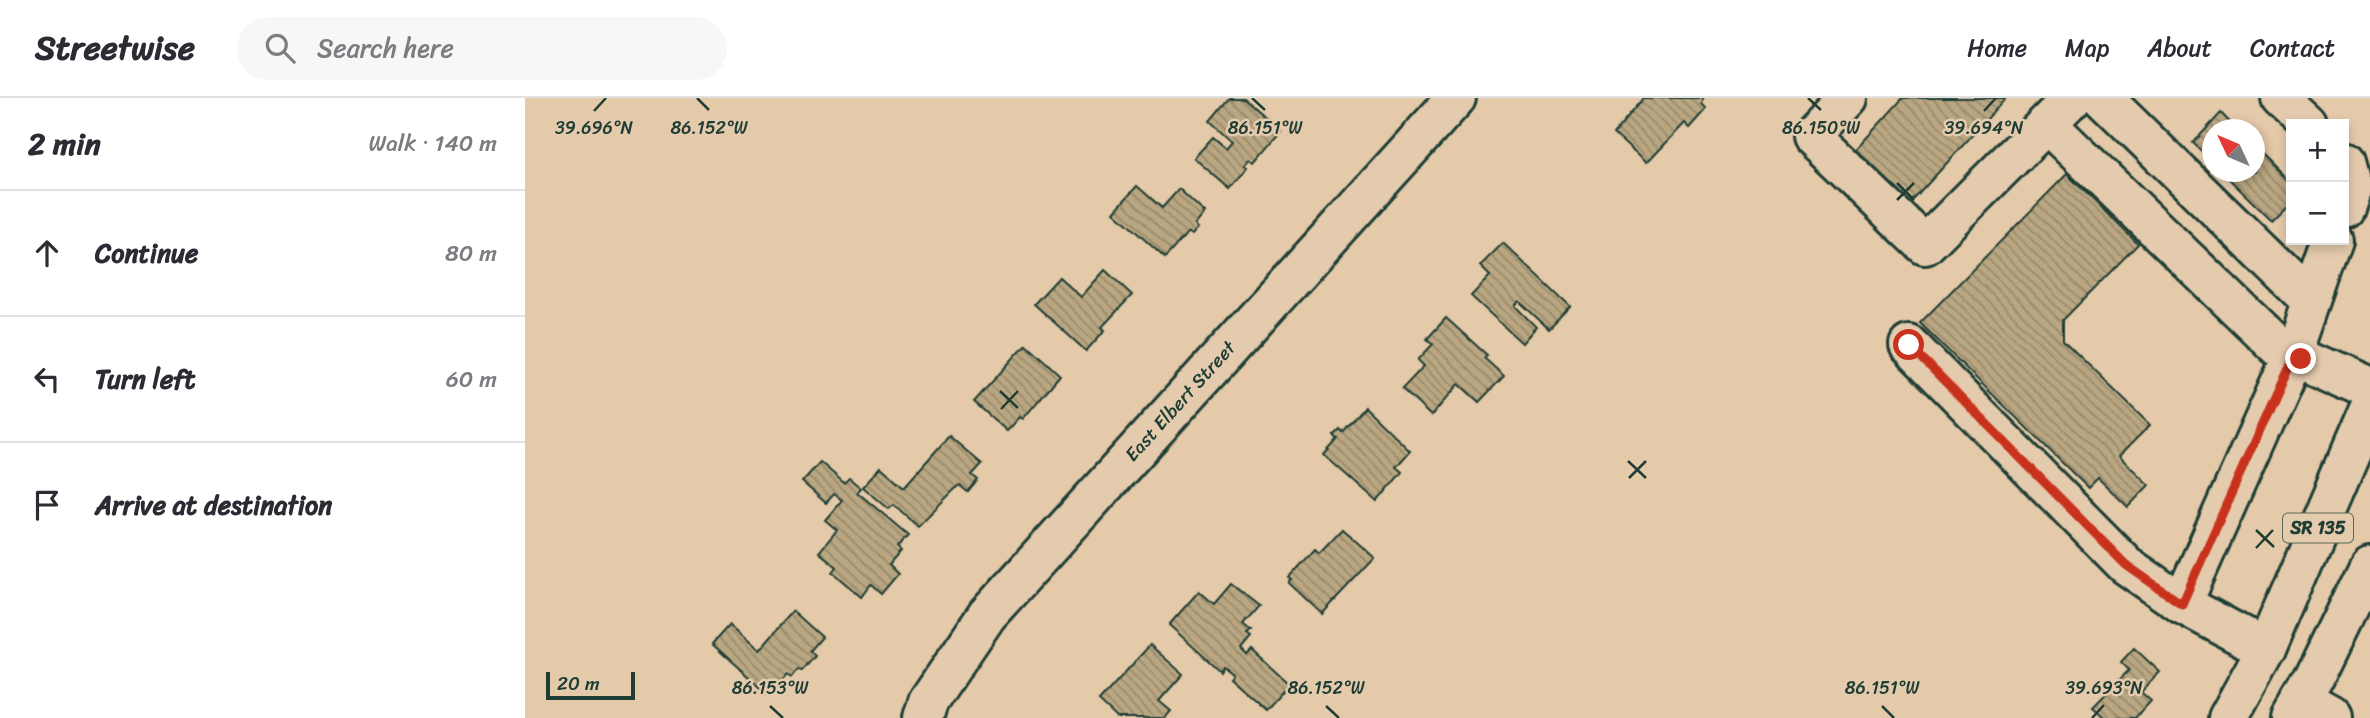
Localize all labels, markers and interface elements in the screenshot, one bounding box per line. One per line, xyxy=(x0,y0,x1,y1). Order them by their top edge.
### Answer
search box xyxy=(237,17,727,80)
text: Streetwise xyxy=(35,19,195,77)
text: Search here xyxy=(317,25,454,71)
text: Home xyxy=(1967,27,2027,69)
text: Map xyxy=(2065,27,2109,69)
text: About xyxy=(2147,27,2212,69)
text: Contact xyxy=(2250,27,2335,69)
icon: search xyxy=(261,29,299,67)
text: 39.696°N xyxy=(555,112,634,144)
text: 86.152°W xyxy=(670,112,749,144)
text: 86.151°W xyxy=(1228,112,1303,144)
text: 86.150°W xyxy=(1782,112,1861,144)
text: 39.694°N xyxy=(1944,112,2024,144)
text: 2 min xyxy=(28,117,101,171)
north arrow xyxy=(2202,119,2265,182)
map controls xyxy=(2286,119,2349,245)
button: + xyxy=(2286,119,2349,182)
text: Walk · 140 m xyxy=(368,123,497,164)
button: − xyxy=(2286,182,2349,245)
text: Continue xyxy=(95,230,198,276)
text: 80 m xyxy=(445,233,497,274)
icon: ahead xyxy=(28,234,66,272)
route start xyxy=(1893,329,1924,360)
street label: East Elbert Street xyxy=(1116,332,1245,469)
route end xyxy=(2285,343,2316,374)
text: Turn left xyxy=(95,356,195,402)
text: 60 m xyxy=(446,359,497,400)
icon: left xyxy=(28,360,66,398)
text: Arrive at destination xyxy=(95,482,332,528)
icon: arrive xyxy=(28,486,66,524)
road number: SR 135 xyxy=(2283,514,2353,542)
text: 20 m xyxy=(557,667,600,700)
scale bar xyxy=(546,669,635,701)
text: 86.153°W xyxy=(732,672,809,704)
text: 86.152°W xyxy=(1287,672,1366,704)
text: 86.151°W xyxy=(1845,672,1920,704)
text: 39.693°N xyxy=(2065,672,2143,704)

